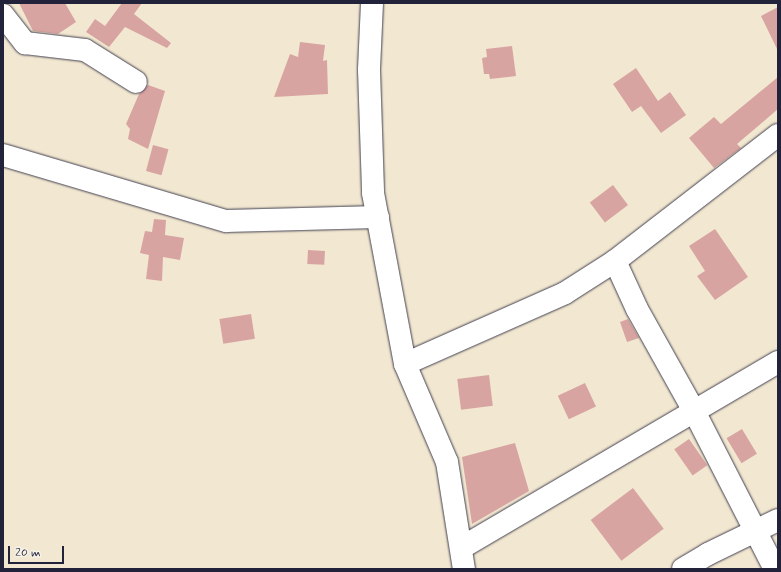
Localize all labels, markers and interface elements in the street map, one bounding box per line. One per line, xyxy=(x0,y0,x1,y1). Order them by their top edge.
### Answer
scale bar xyxy=(10,538,66,564)
text: 20 m xyxy=(15,545,41,561)

